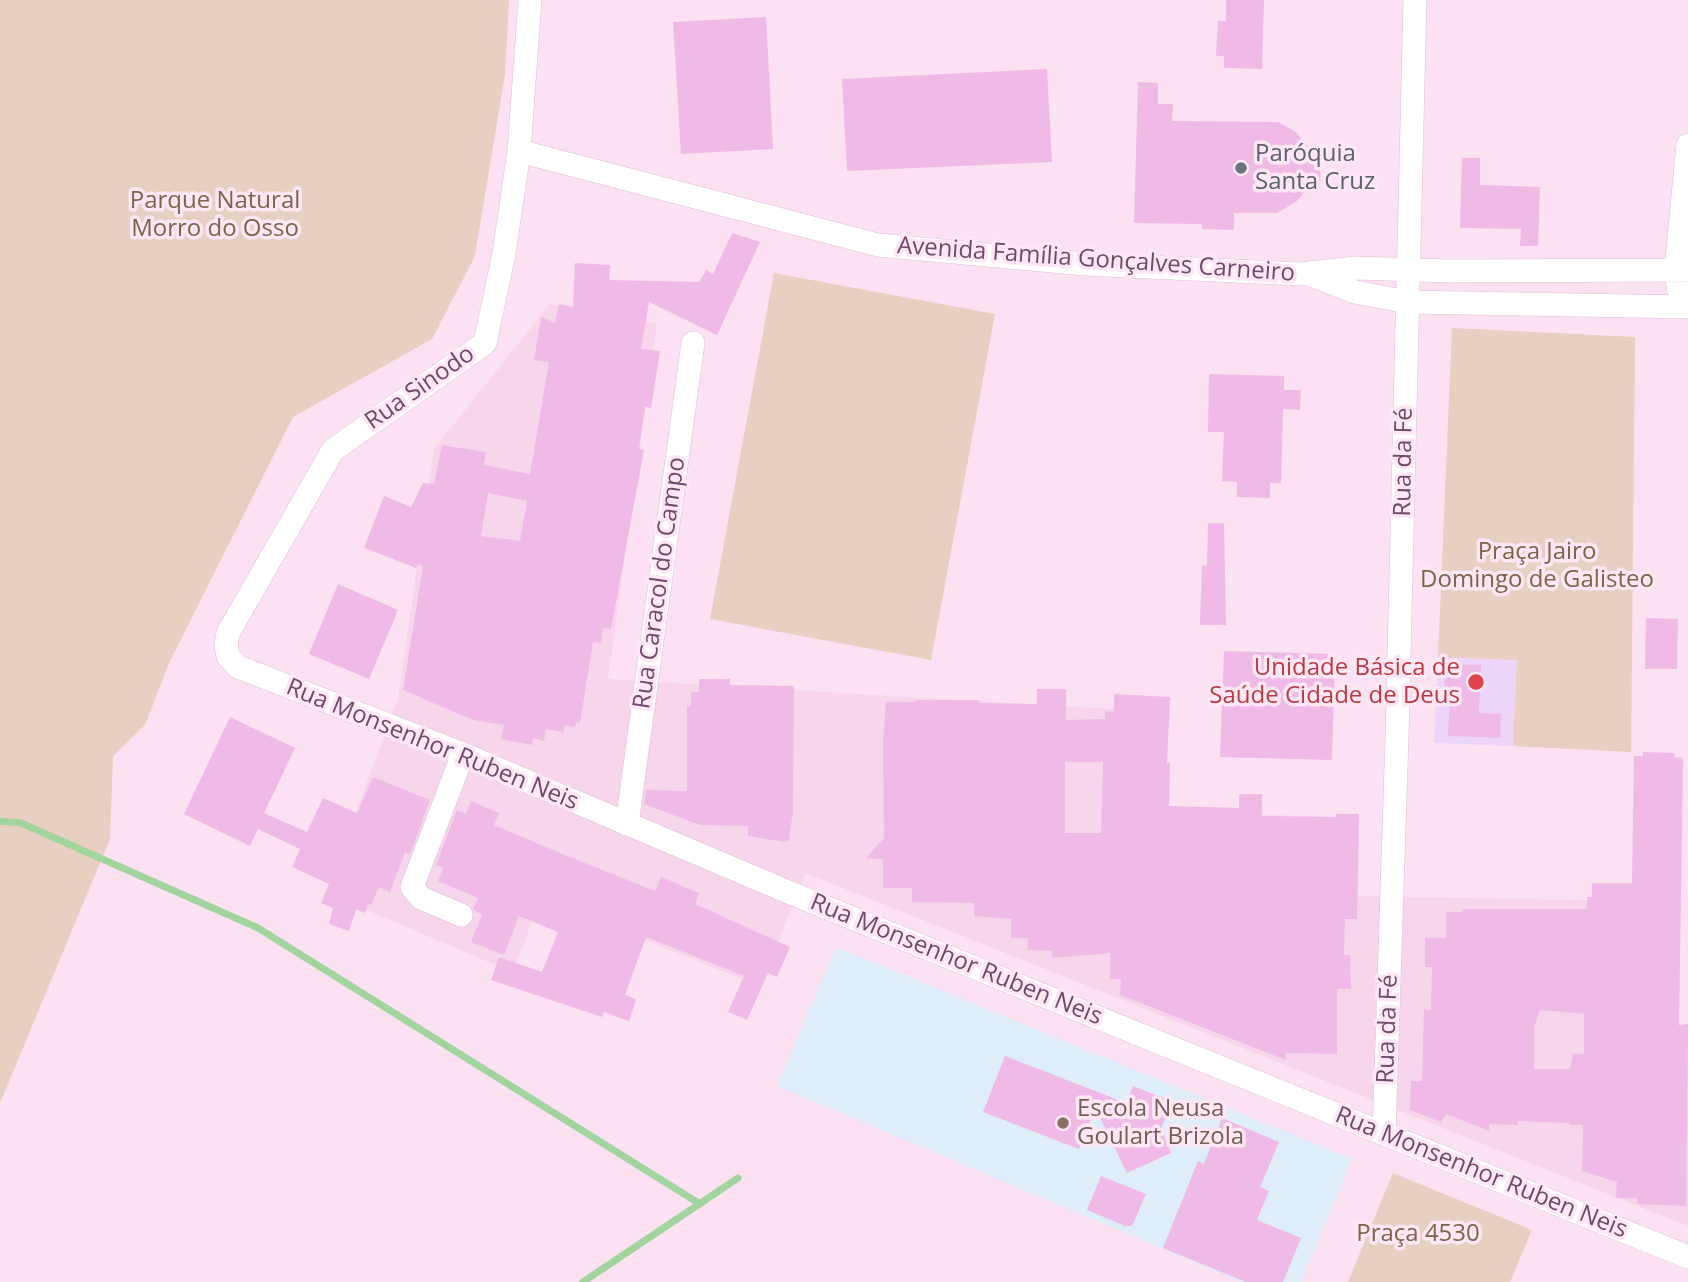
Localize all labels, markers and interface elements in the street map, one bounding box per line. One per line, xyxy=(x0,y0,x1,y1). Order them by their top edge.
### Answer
place label: Paróquia Santa Cruz xyxy=(1255,140,1375,196)
marker: Paróquia Santa Cruz xyxy=(1233,160,1249,176)
park label: Parque Natural Morro do Osso xyxy=(130,187,300,243)
street label: Avenida Família Gonçalves Carneiro xyxy=(896,232,1296,288)
street label: Rua Sinodo xyxy=(360,340,480,436)
street label: Rua da Fé xyxy=(1389,407,1419,517)
street label: Rua Caracol do Campo xyxy=(628,455,692,711)
park label: Praça Jairo Domingo de Galisteo xyxy=(1420,538,1654,594)
place label: Unidade Básica de Saúde Cidade de Deus xyxy=(1209,654,1460,710)
marker: Unidade Básica de Saúde Cidade de Deus xyxy=(1466,672,1486,692)
street label: Rua Monsenhor Ruben Neis xyxy=(282,673,582,817)
street label: Rua Monsenhor Ruben Neis xyxy=(806,888,1106,1032)
street label: Rua da Fé xyxy=(1372,974,1404,1084)
place label: Escola Neusa Goulart Brizola xyxy=(1077,1095,1244,1151)
street label: Rua Monsenhor Ruben Neis xyxy=(1331,1101,1631,1245)
marker: Escola Neusa Goulart Brizola xyxy=(1055,1115,1071,1131)
park label: Praça 4530 xyxy=(1356,1220,1480,1248)

